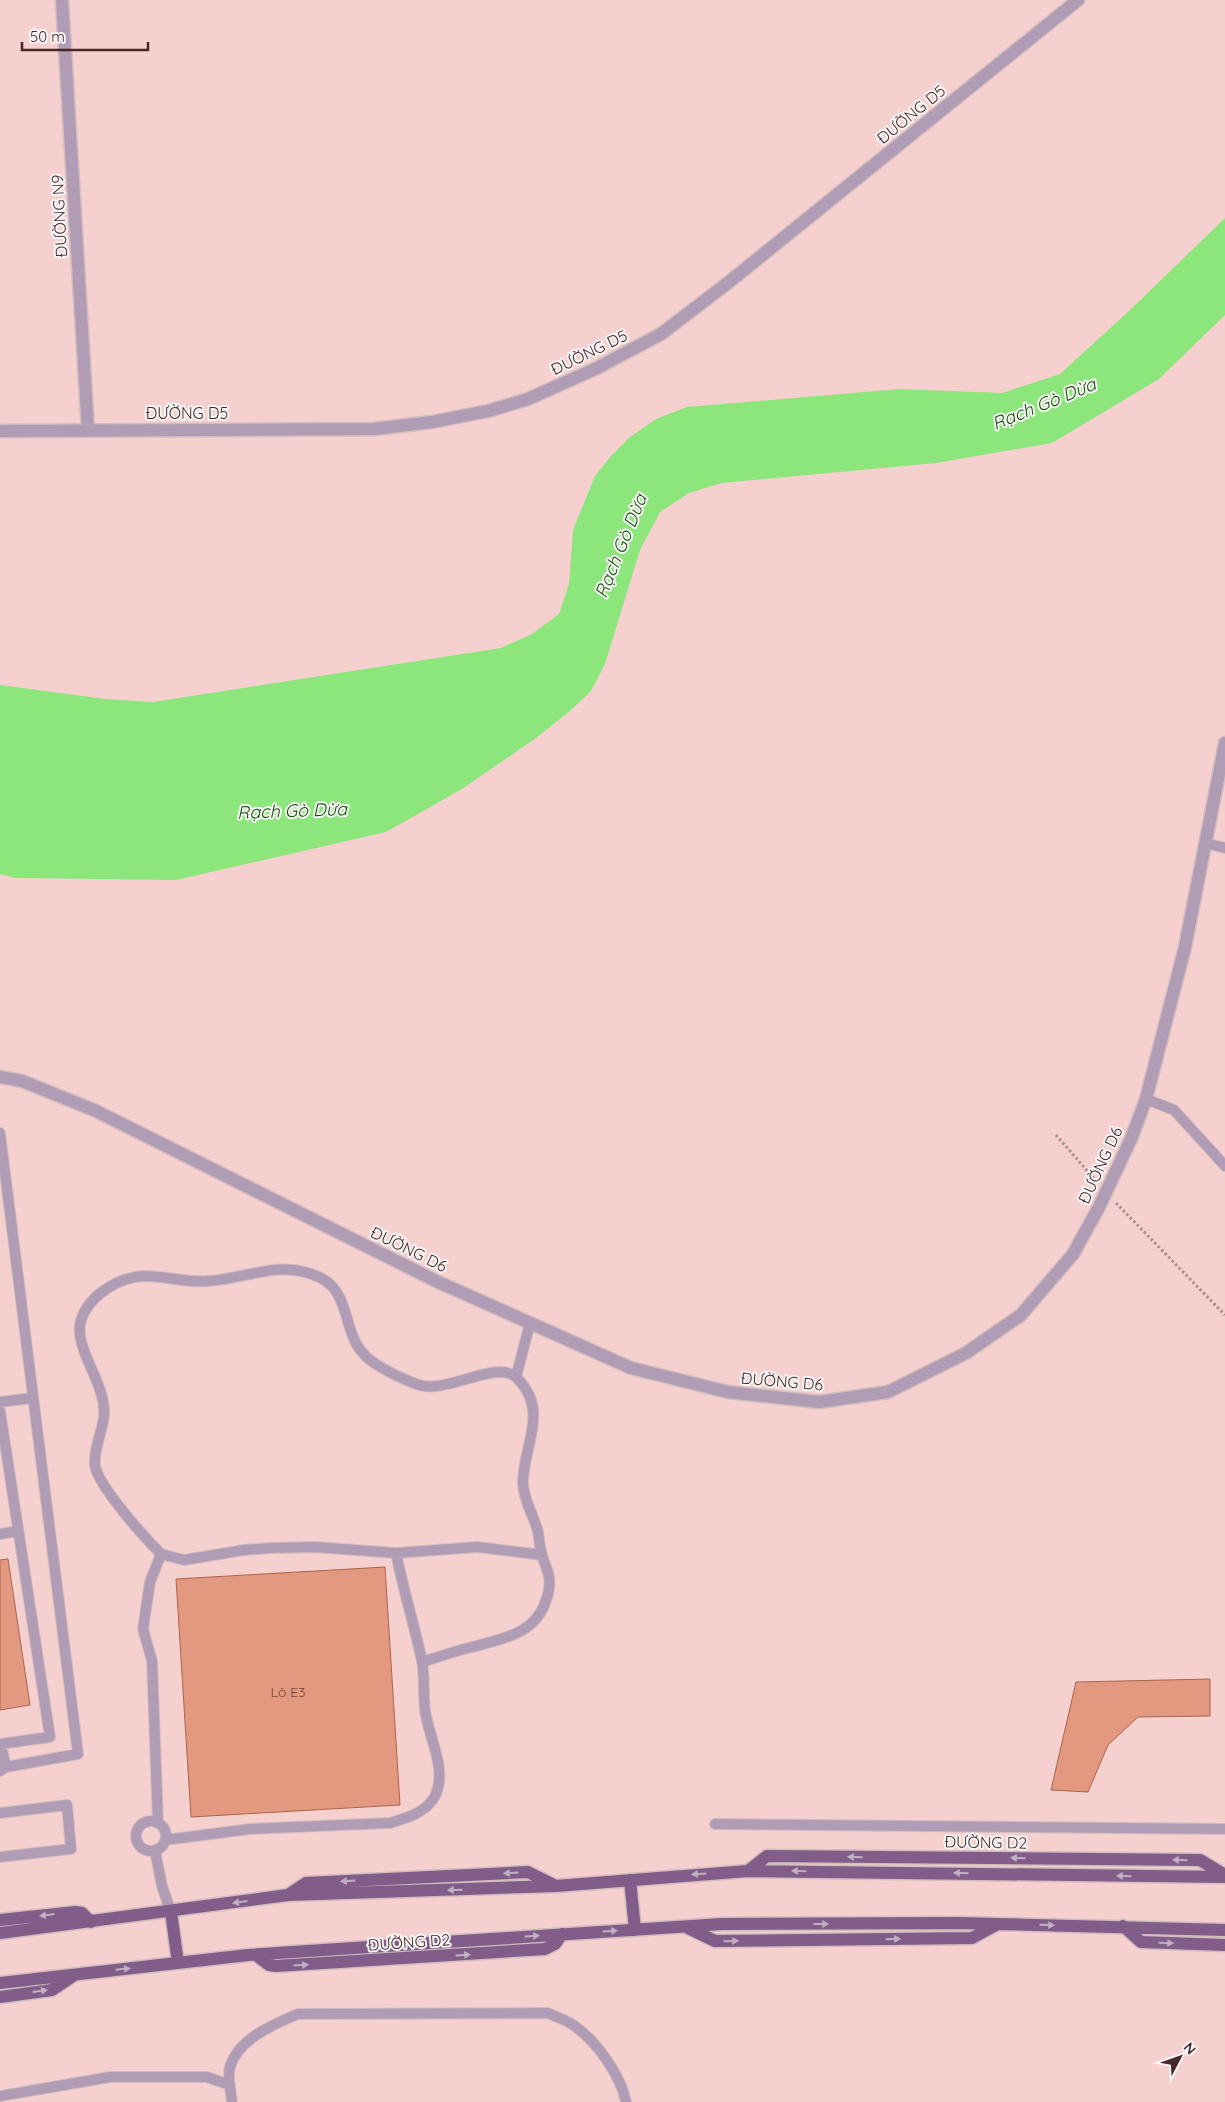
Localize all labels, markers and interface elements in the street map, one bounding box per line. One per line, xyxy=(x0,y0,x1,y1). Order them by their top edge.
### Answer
scale bar xyxy=(22,20,149,52)
text: 50 m xyxy=(30,27,65,46)
street label: ĐƯỜNG D5 xyxy=(873,80,949,148)
street label: ĐƯỜNG N9 xyxy=(47,174,71,258)
street label: ĐƯỜNG D5 xyxy=(548,325,630,379)
water label: Rạch Gò Dừa xyxy=(989,372,1100,435)
street label: ĐƯỜNG D5 xyxy=(146,403,228,423)
water label: Rạch Gò Dừa xyxy=(589,490,652,601)
water label: Rạch Gò Dừa xyxy=(237,797,348,824)
street label: ĐƯỜNG D6 xyxy=(1074,1123,1127,1207)
street label: ĐƯỜNG D6 xyxy=(368,1222,451,1276)
street label: ĐƯỜNG D6 xyxy=(740,1367,824,1395)
house number: Lô E3 xyxy=(270,1683,306,1701)
street label: ĐƯỜNG D2 xyxy=(944,1831,1028,1853)
one-way arrow xyxy=(847,1853,863,1861)
one-way arrow xyxy=(1010,1854,1026,1862)
one-way arrow xyxy=(1172,1856,1188,1864)
one-way arrow xyxy=(791,1867,807,1875)
one-way arrow xyxy=(502,1869,518,1877)
one-way arrow xyxy=(953,1869,969,1877)
one-way arrow xyxy=(691,1871,707,1879)
one-way arrow xyxy=(1116,1871,1132,1879)
one-way arrow xyxy=(340,1877,356,1885)
one-way arrow xyxy=(446,1886,462,1894)
one-way arrow xyxy=(231,1898,247,1906)
one-way arrow xyxy=(39,1911,55,1919)
one-way arrow xyxy=(813,1920,829,1928)
one-way arrow xyxy=(1040,1921,1056,1929)
one-way arrow xyxy=(603,1927,619,1935)
street label: ĐƯỜNG D2 xyxy=(367,1929,451,1955)
one-way arrow xyxy=(524,1932,540,1940)
one-way arrow xyxy=(885,1935,901,1943)
one-way arrow xyxy=(723,1937,739,1945)
one-way arrow xyxy=(1158,1939,1174,1947)
one-way arrow xyxy=(455,1950,471,1958)
one-way arrow xyxy=(293,1961,309,1969)
one-way arrow xyxy=(116,1965,132,1973)
one-way arrow xyxy=(32,1987,48,1995)
north arrow xyxy=(1155,2032,1205,2082)
text: N xyxy=(1180,2039,1200,2058)

